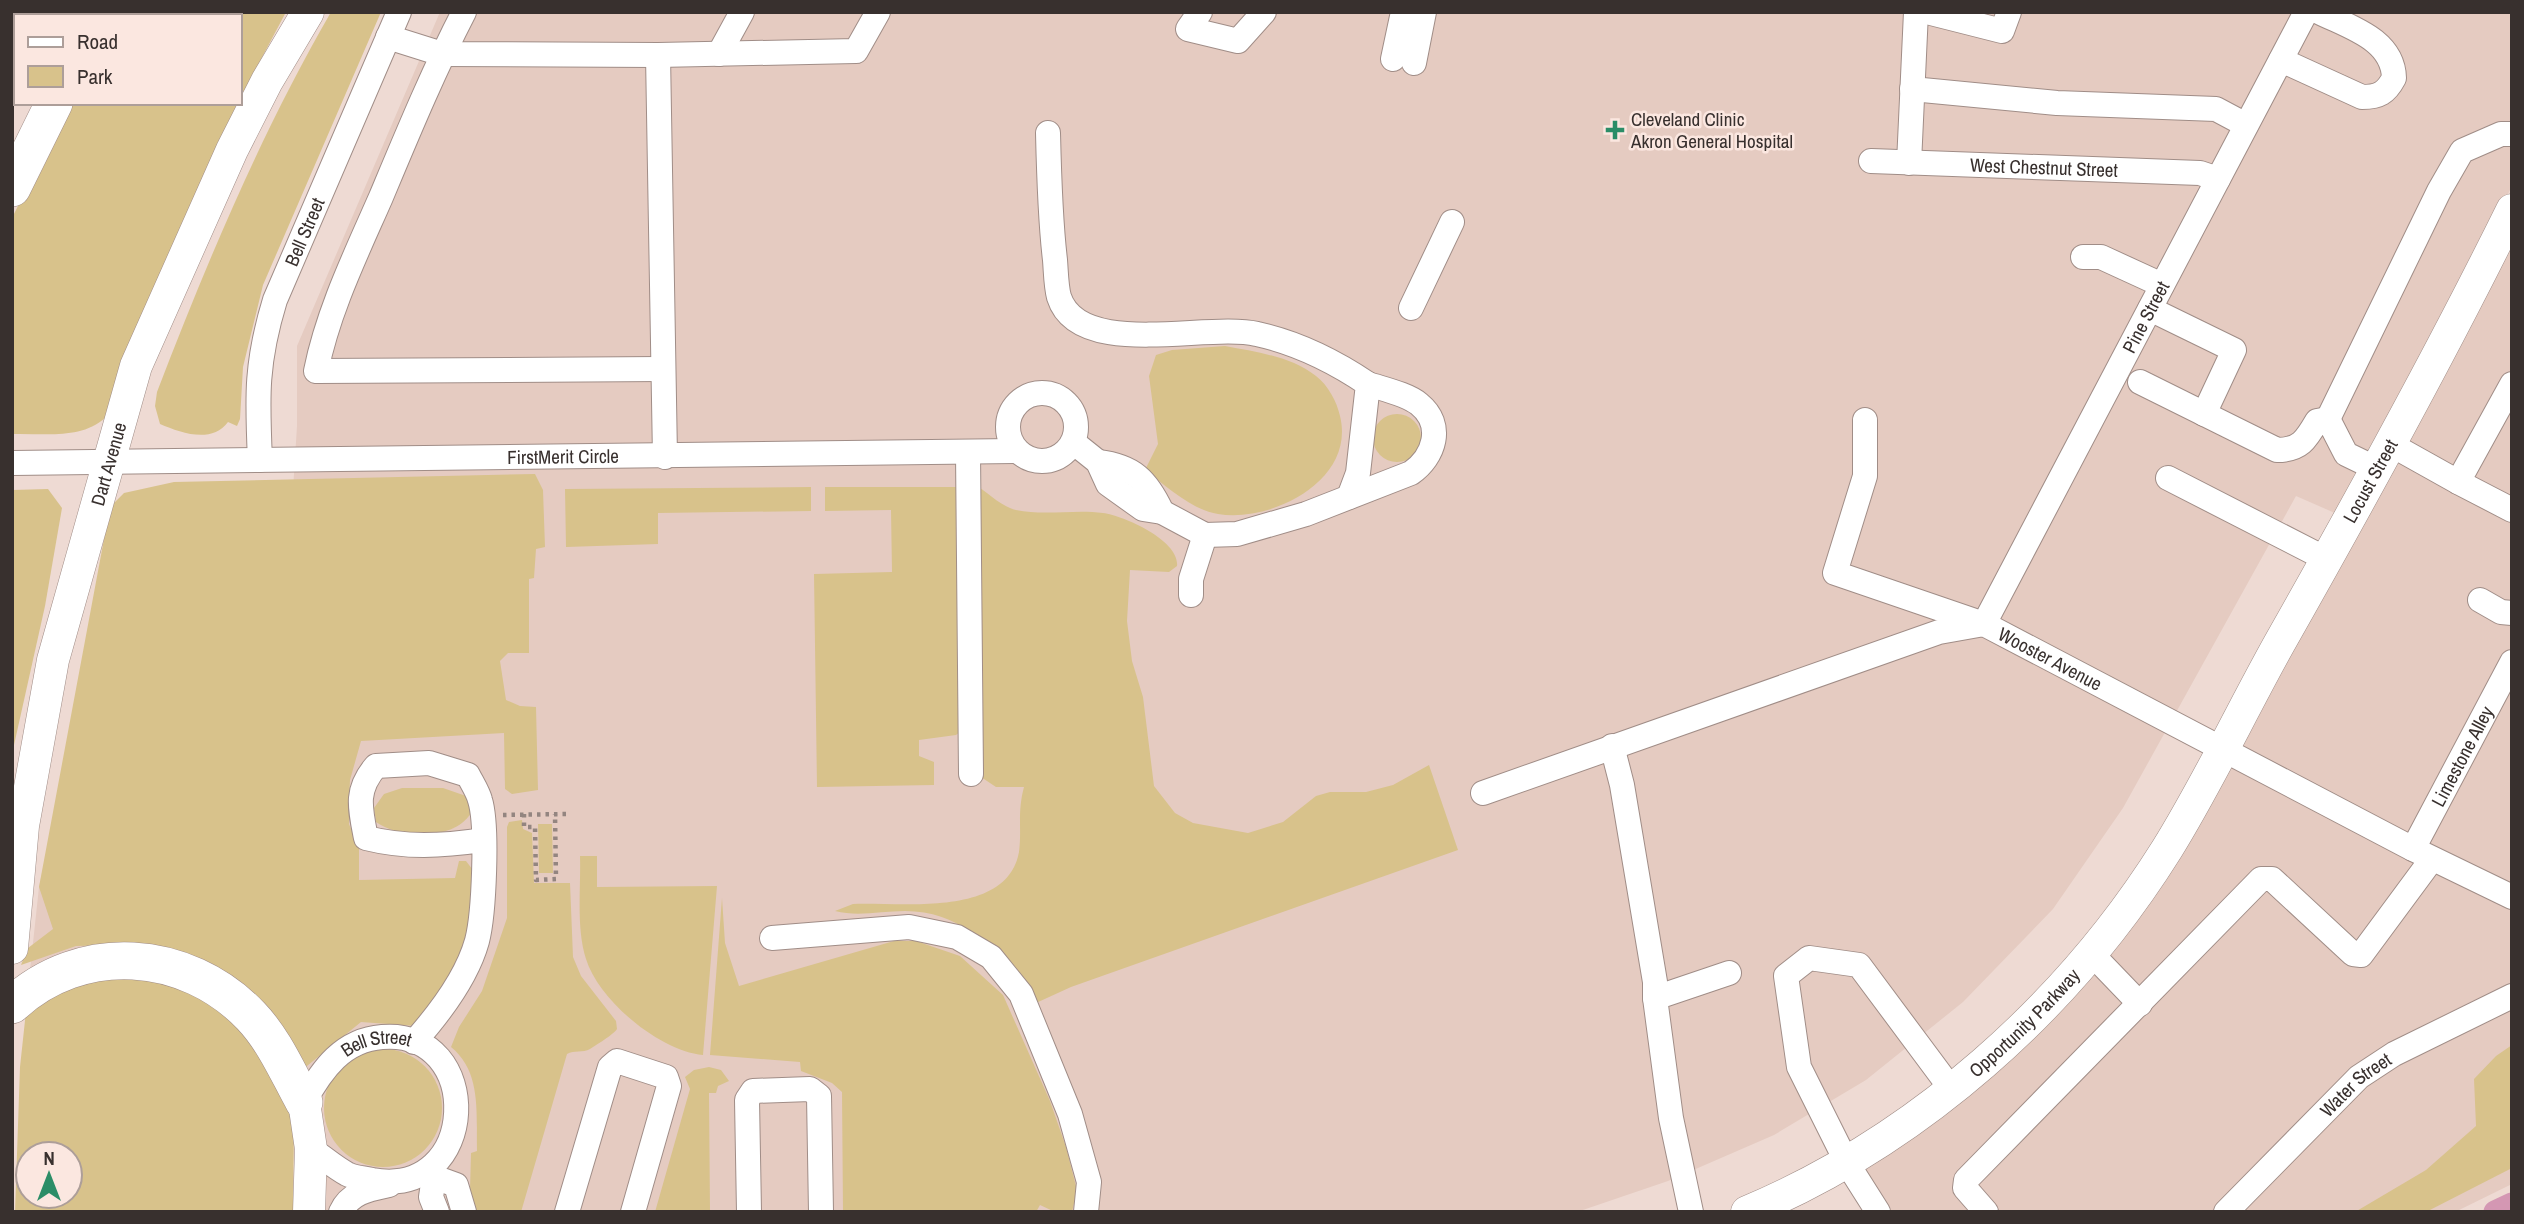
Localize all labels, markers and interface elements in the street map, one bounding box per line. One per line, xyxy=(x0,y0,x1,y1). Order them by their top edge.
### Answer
legend xyxy=(14,14,242,105)
text: Road xyxy=(77,27,118,56)
text: Park xyxy=(77,62,113,91)
place label: Cleveland Clinic Akron General Hospital xyxy=(1630,106,1793,154)
marker: Cleveland Clinic Akron General Hospital xyxy=(1605,120,1625,140)
street label: West Chestnut Street xyxy=(1969,152,2119,183)
street label: Bell Street xyxy=(278,193,331,270)
street label: Pine Street xyxy=(2116,276,2176,358)
street label: Dart Avenue xyxy=(84,419,133,509)
street label: Locust Street xyxy=(2337,434,2404,528)
street label: FirstMerit Circle xyxy=(507,443,619,470)
street label: Wooster Avenue xyxy=(1994,621,2107,697)
street label: Limestone Alley xyxy=(2425,701,2499,811)
street label: Opportunity Parkway xyxy=(1963,963,2086,1083)
street label: Bell Street xyxy=(336,1024,415,1062)
street label: Water Street xyxy=(2314,1046,2397,1122)
north arrow xyxy=(14,1140,84,1210)
text: N xyxy=(43,1145,55,1171)

